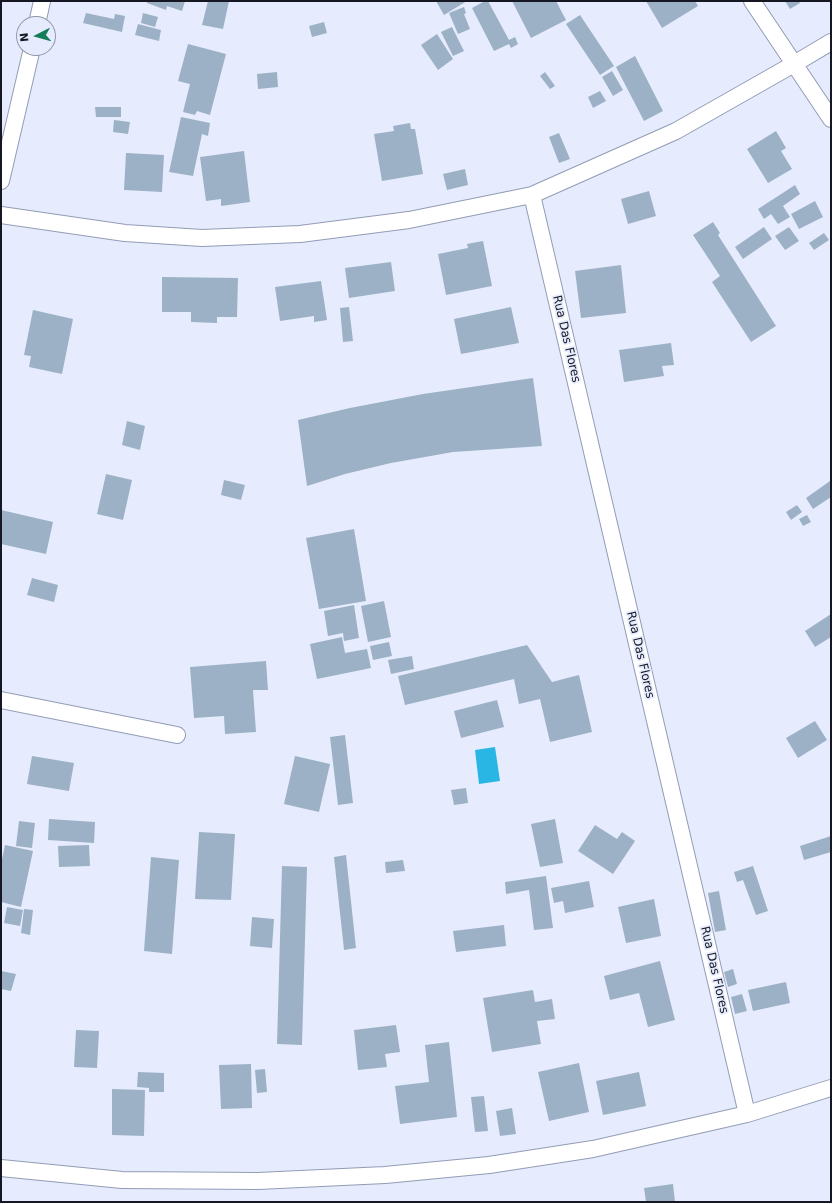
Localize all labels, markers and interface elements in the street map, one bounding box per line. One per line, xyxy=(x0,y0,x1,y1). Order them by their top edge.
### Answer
north arrow xyxy=(16,16,56,56)
text: N xyxy=(18,32,32,42)
street label: Rua Das Flores xyxy=(549,294,583,384)
street label: Rua Das Flores xyxy=(623,610,657,700)
street label: Rua Das Flores xyxy=(697,925,731,1015)

